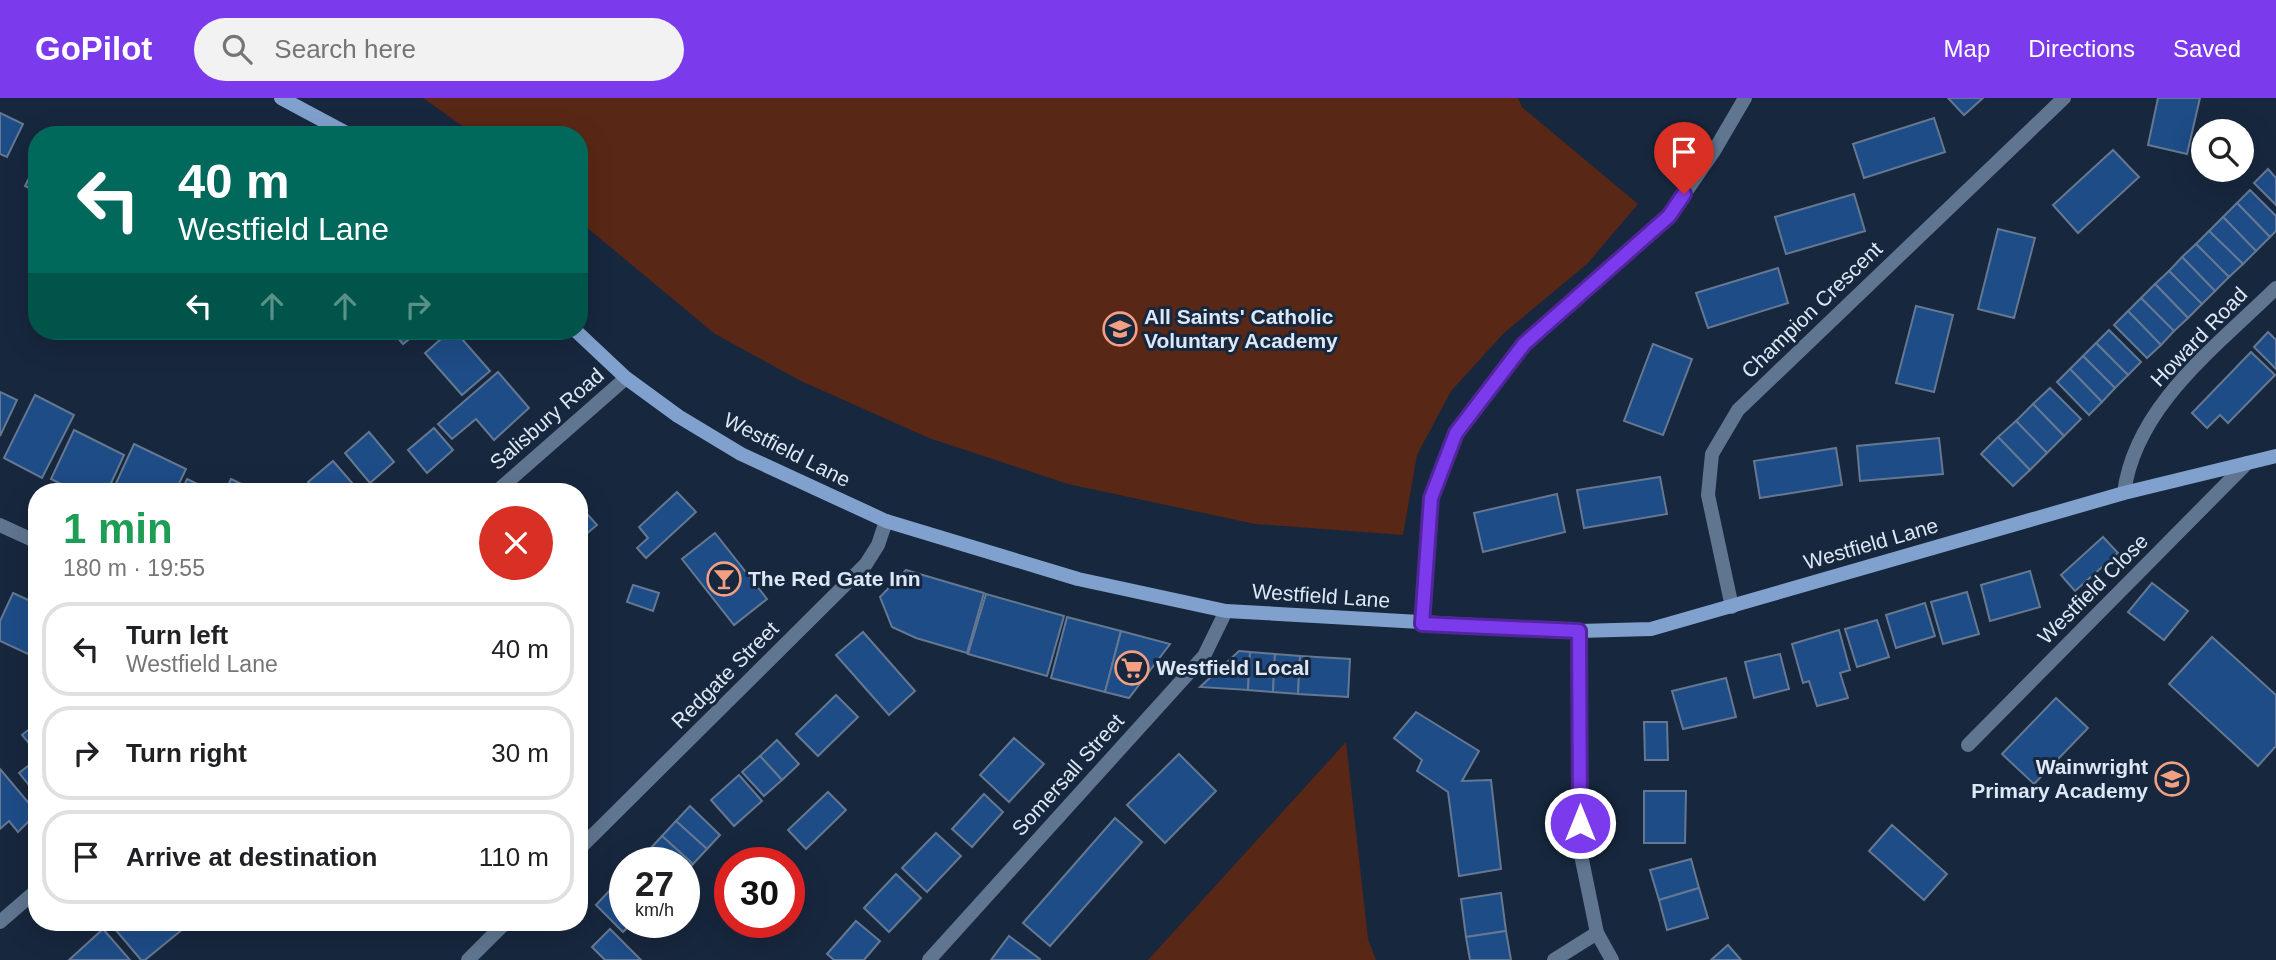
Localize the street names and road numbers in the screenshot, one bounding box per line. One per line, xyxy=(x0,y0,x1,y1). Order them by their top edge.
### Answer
street label: Champion Crescent xyxy=(1737,237,1887,382)
street label: Howard Road xyxy=(2146,282,2252,391)
street label: Salisbury Road xyxy=(485,363,608,474)
street label: Westfield Lane xyxy=(720,408,854,491)
street label: Westfield Lane xyxy=(1801,513,1941,574)
street label: Westfield Close xyxy=(2033,529,2152,648)
street label: Westfield Lane xyxy=(1251,579,1391,612)
street label: Redgate Street xyxy=(667,616,783,733)
street label: Somersall Street xyxy=(1007,709,1128,840)

